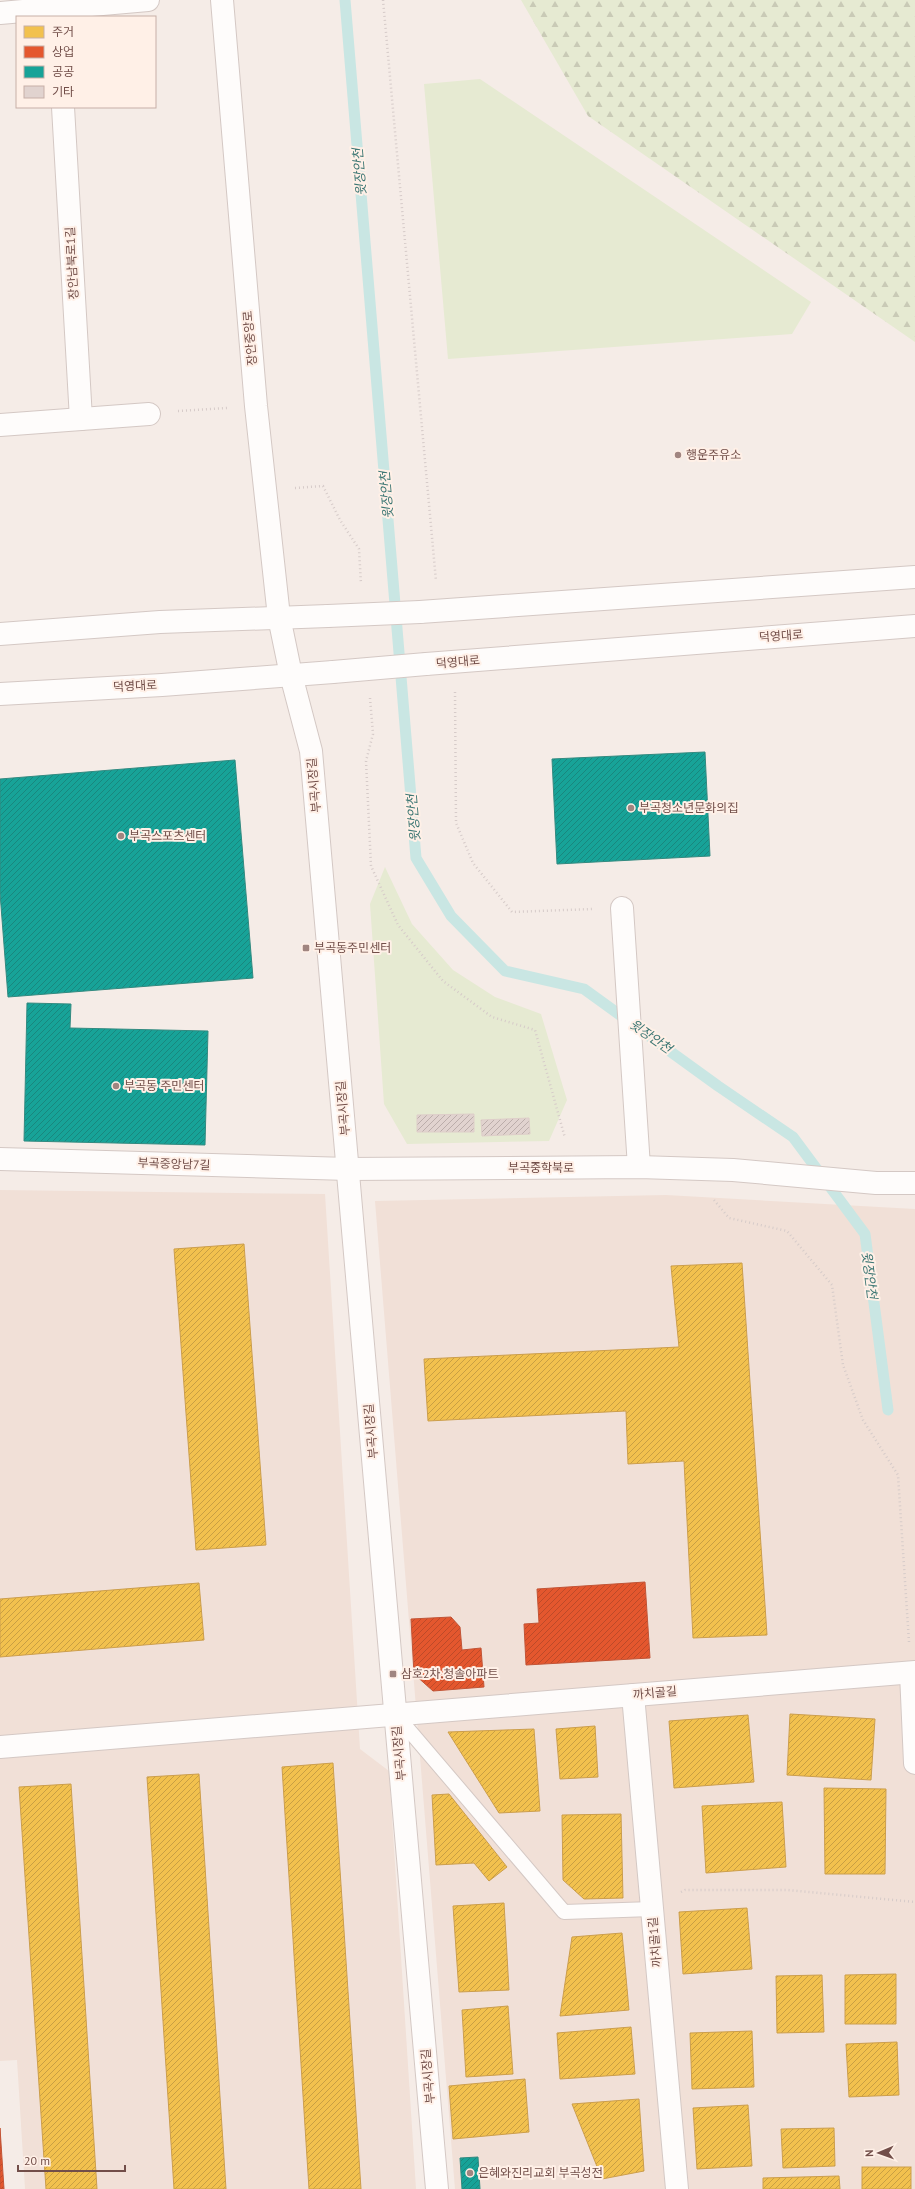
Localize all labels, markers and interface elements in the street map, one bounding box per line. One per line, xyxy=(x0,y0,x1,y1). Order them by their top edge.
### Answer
legend xyxy=(16,16,156,108)
text: 주거 xyxy=(52,24,74,39)
text: 상업 xyxy=(52,44,74,59)
text: 공공 xyxy=(52,64,74,79)
text: 기타 xyxy=(52,84,74,99)
water label: 윗장안천 xyxy=(349,146,370,197)
street label: 장안남북로1길 xyxy=(62,226,81,300)
street label: 장안중앙로 xyxy=(240,310,259,366)
place label: 행운주유소 xyxy=(686,447,741,462)
marker: 행운주유소 xyxy=(673,450,683,460)
water label: 윗장안천 xyxy=(376,469,397,520)
street label: 덕영대로 xyxy=(758,626,804,645)
street label: 덕영대로 xyxy=(435,652,481,671)
street label: 덕영대로 xyxy=(113,677,157,694)
street label: 부곡시장길 xyxy=(304,757,323,813)
water label: 윗장안천 xyxy=(403,792,424,843)
place label: 부곡청소년문화의집 xyxy=(639,800,738,815)
marker: 부곡청소년문화의집 xyxy=(626,803,636,813)
place label: 부곡스포츠센터 xyxy=(129,828,206,843)
marker: 부곡스포츠센터 xyxy=(116,831,126,841)
place label: 부곡동주민센터 xyxy=(314,940,391,955)
marker: 부곡동주민센터 xyxy=(301,943,311,953)
water label: 윗장안천 xyxy=(626,1016,676,1058)
place label: 부곡동 주민센터 xyxy=(124,1078,205,1093)
street label: 부곡시장길 xyxy=(333,1080,352,1136)
marker: 부곡동 주민센터 xyxy=(111,1081,121,1091)
street label: 부곡중앙남7길 xyxy=(137,1155,211,1172)
street label: 부곡중학북로 xyxy=(508,1160,574,1175)
water label: 윗장안천 xyxy=(858,1250,881,1301)
street label: 부곡시장길 xyxy=(361,1403,380,1459)
place label: 삼호2차.청솔아파트 xyxy=(401,1666,498,1681)
marker: 삼호2차.청솔아파트 xyxy=(388,1669,398,1679)
street label: 까치골길 xyxy=(632,1683,678,1702)
street label: 부곡시장길 xyxy=(389,1725,408,1781)
street label: 까치골1길 xyxy=(645,1916,664,1968)
street label: 부곡시장길 xyxy=(418,2048,437,2104)
north arrow xyxy=(859,2133,899,2173)
scale bar xyxy=(18,2147,125,2173)
text: N xyxy=(862,2149,876,2157)
text: 20 m xyxy=(24,2153,50,2168)
place label: 은혜와진리교회 부곡성전 xyxy=(478,2165,603,2180)
marker: 은혜와진리교회 부곡성전 xyxy=(465,2168,475,2178)

